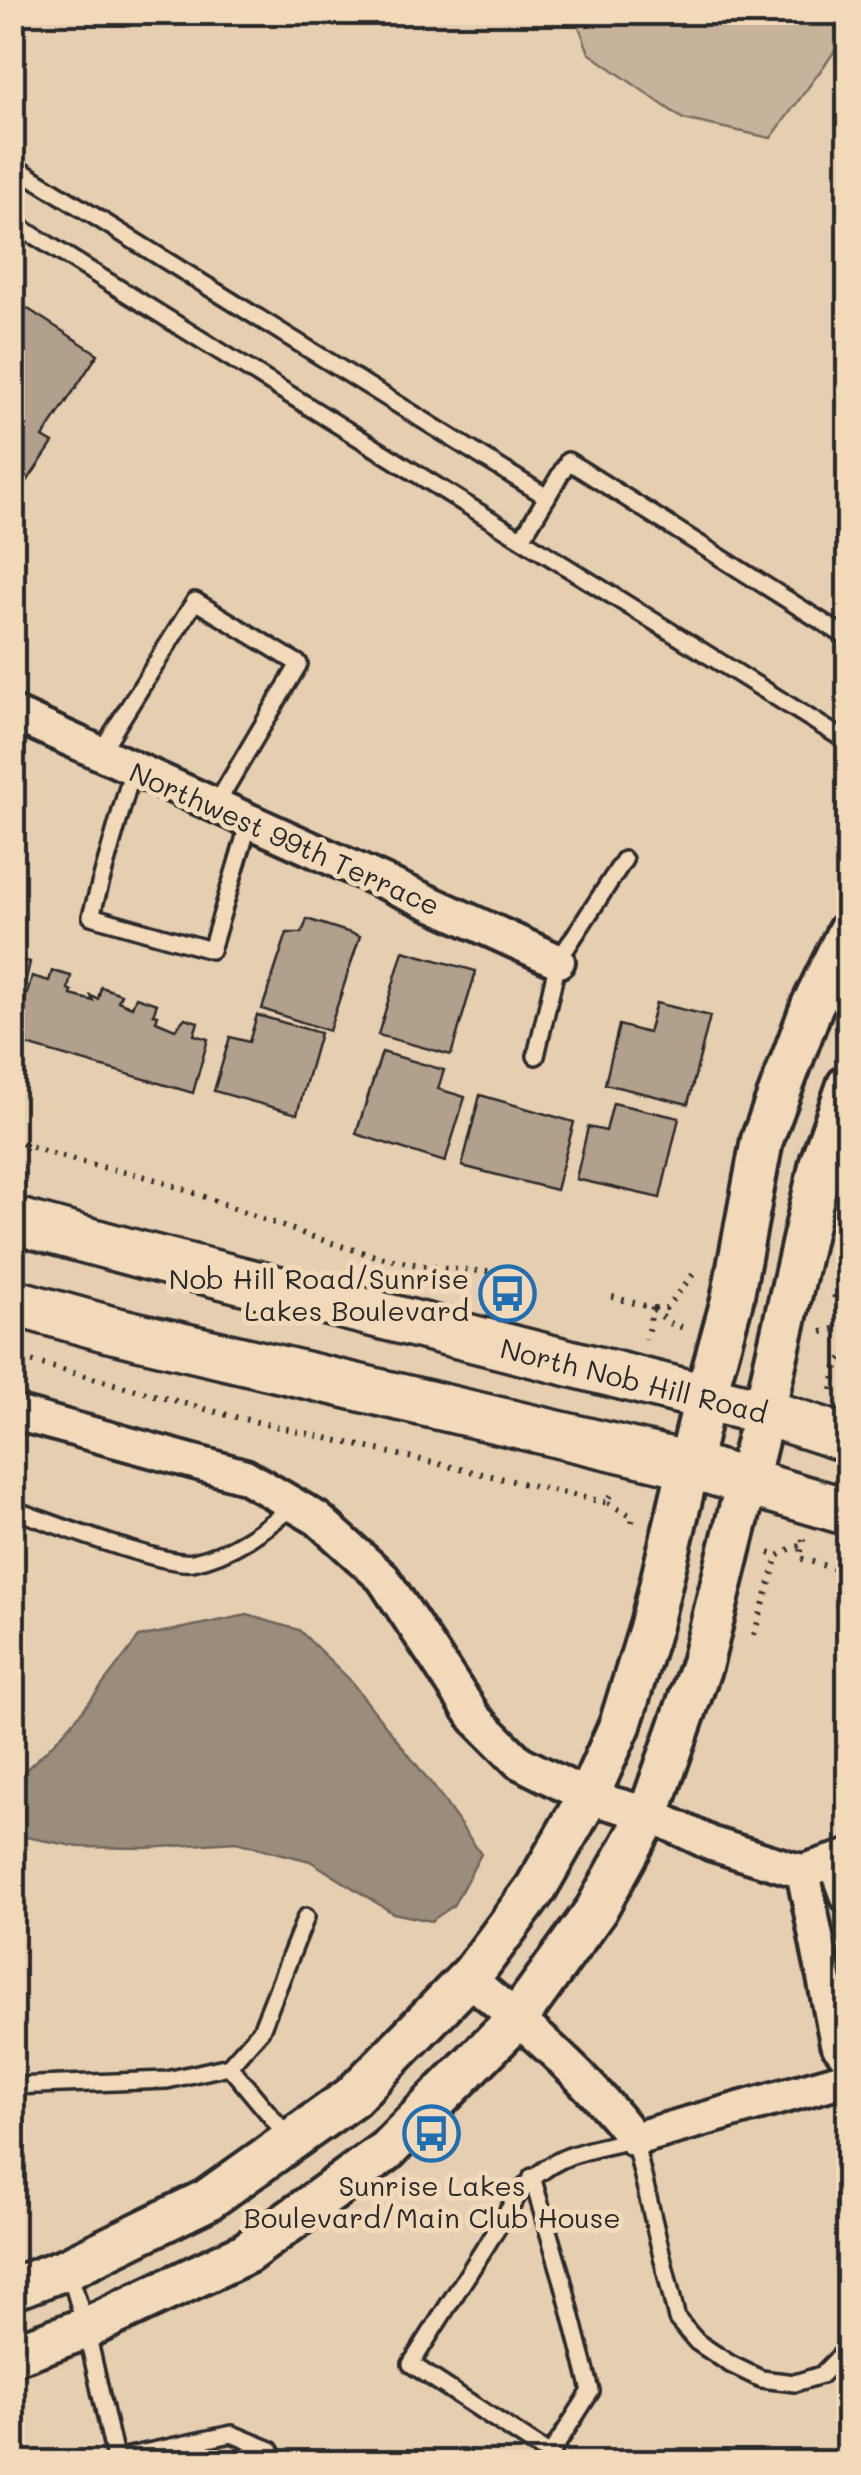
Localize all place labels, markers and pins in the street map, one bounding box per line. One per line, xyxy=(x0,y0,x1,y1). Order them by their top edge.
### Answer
place label: Nob Hill Road/Sunrise Lakes Boulevard xyxy=(169,1260,469,1328)
bus stop icon: Nob Hill Road/Sunrise Lakes Boulevard xyxy=(478,1264,538,1324)
bus stop icon: Sunrise Lakes Boulevard/Main Club House xyxy=(402,2104,462,2164)
place label: Sunrise Lakes Boulevard/Main Club House xyxy=(243,2167,621,2235)

